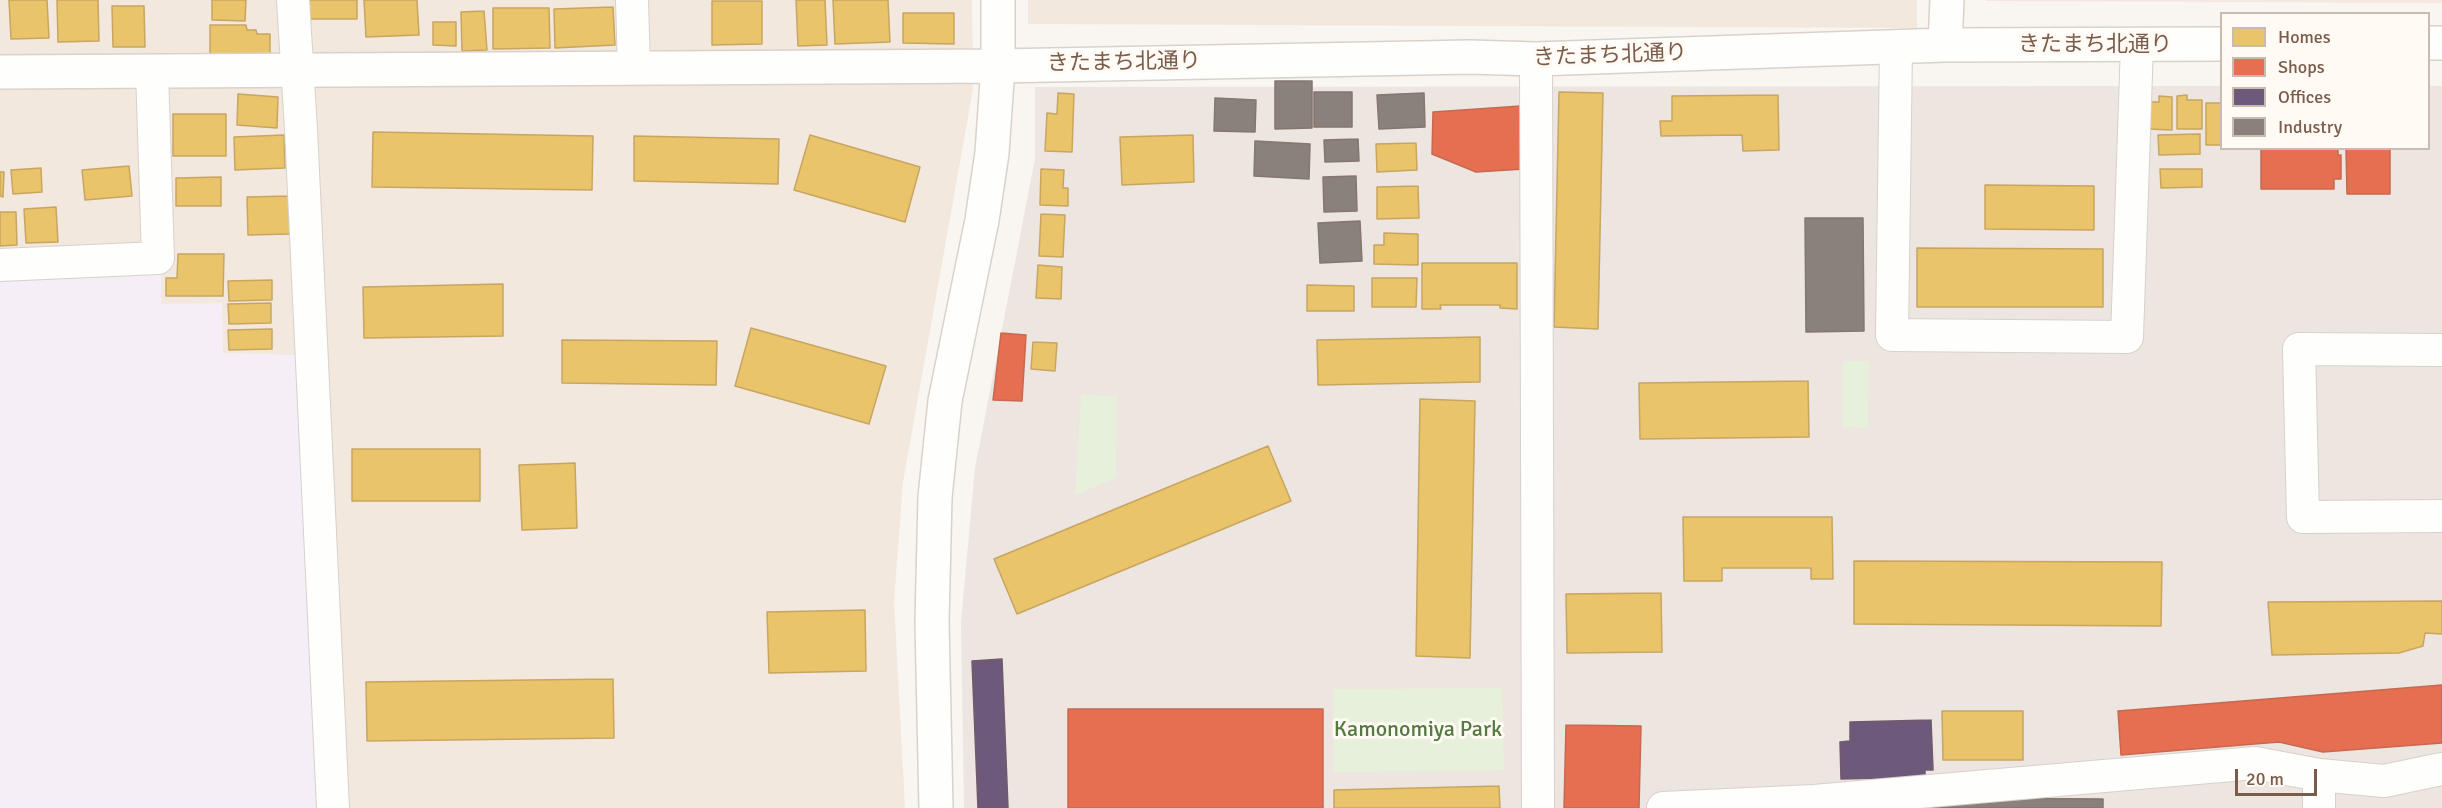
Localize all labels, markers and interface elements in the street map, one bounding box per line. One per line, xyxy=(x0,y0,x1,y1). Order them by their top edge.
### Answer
legend xyxy=(2220,12,2430,150)
text: Homes xyxy=(2278,26,2331,48)
street label: きたまち北通り xyxy=(2018,32,2172,58)
street label: きたまち北通り xyxy=(1533,40,1687,72)
street label: きたまち北通り xyxy=(1047,48,1201,78)
text: Shops xyxy=(2278,56,2325,78)
text: Offices xyxy=(2278,86,2331,108)
text: Industry xyxy=(2278,116,2342,138)
park label: Kamonomiya Park xyxy=(1334,717,1502,743)
scale bar xyxy=(2238,757,2320,795)
text: 20 m xyxy=(2246,768,2284,790)

